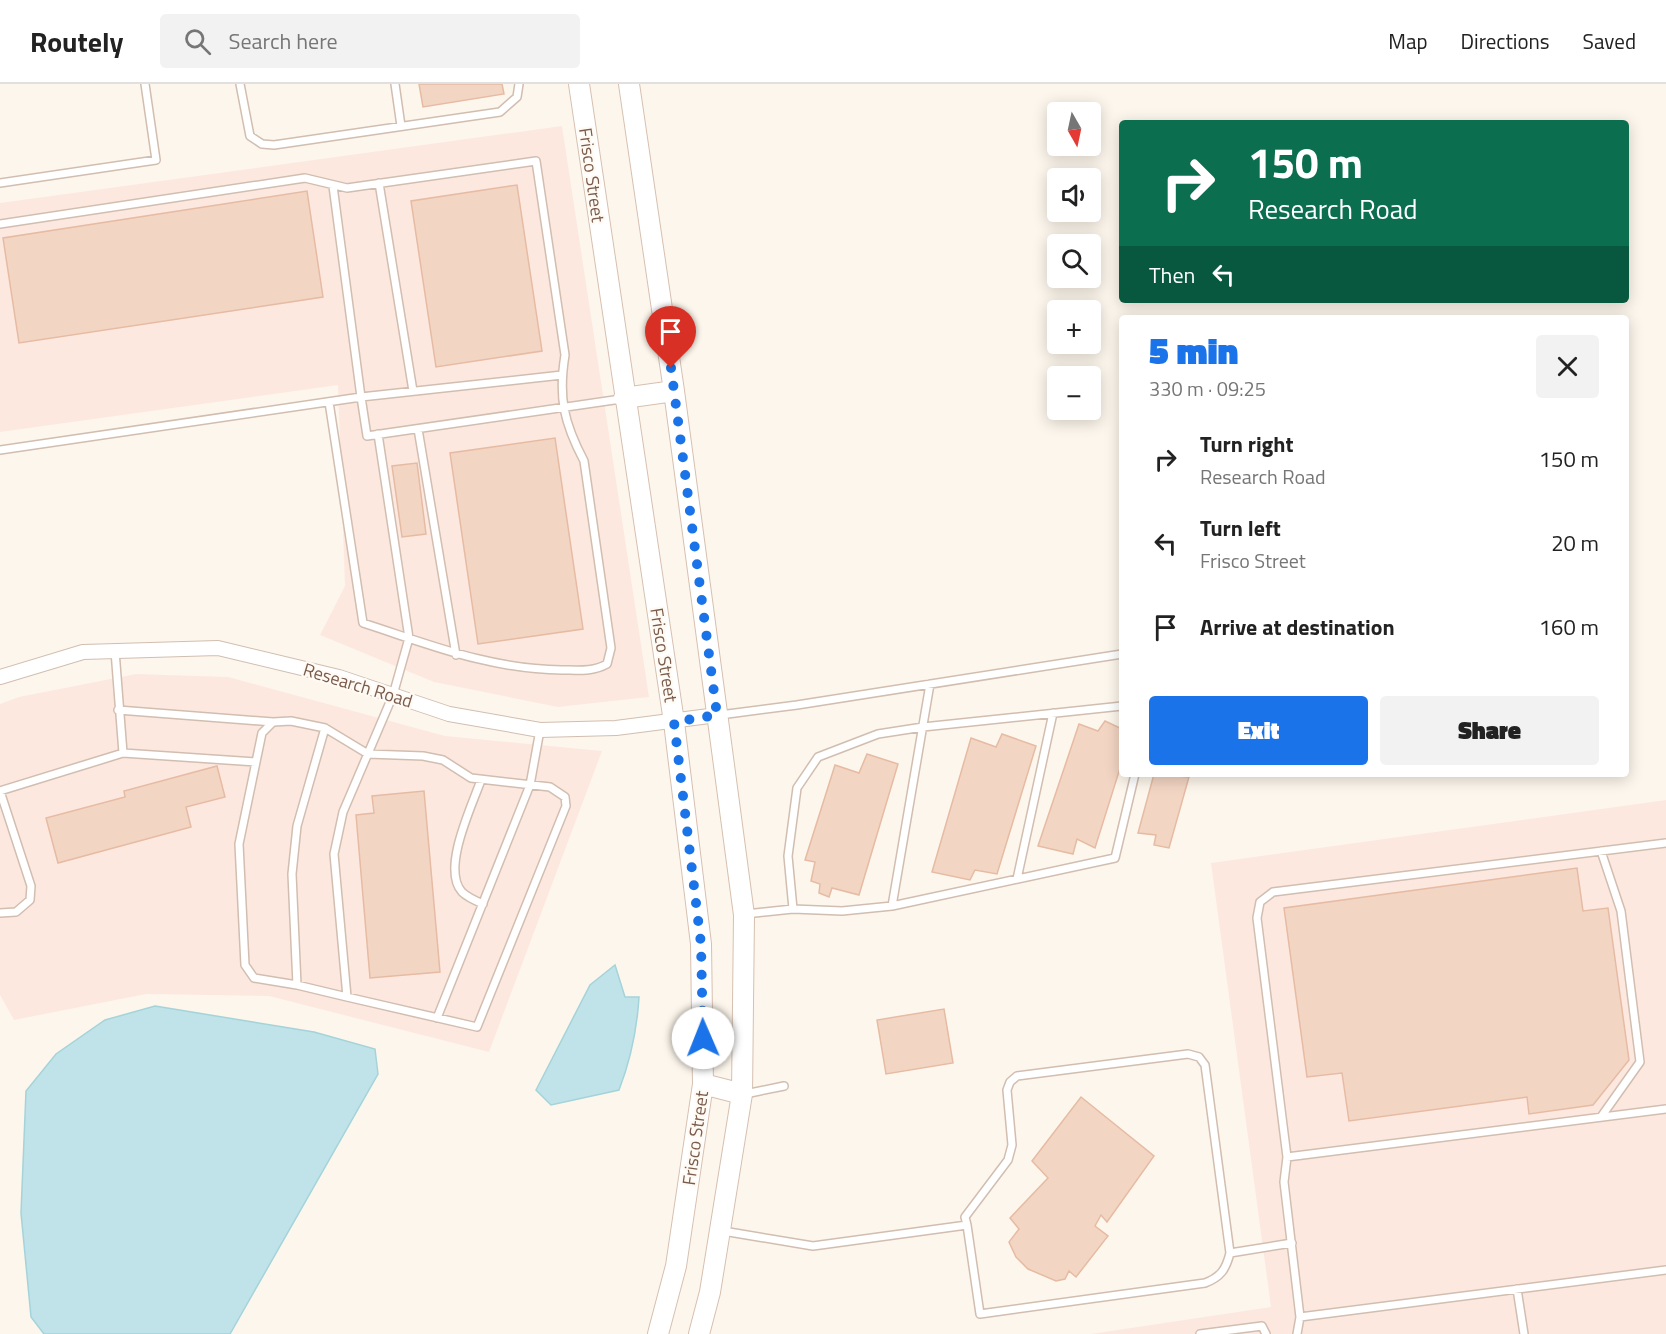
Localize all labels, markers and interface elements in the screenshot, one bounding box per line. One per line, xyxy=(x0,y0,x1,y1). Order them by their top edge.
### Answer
search box xyxy=(160,14,580,68)
text: Routely xyxy=(30,20,124,63)
text: Search here xyxy=(229,24,338,58)
icon: search xyxy=(181,25,214,58)
text: Map xyxy=(1388,25,1428,57)
text: Directions xyxy=(1461,25,1550,57)
text: Saved xyxy=(1583,25,1636,57)
north arrow xyxy=(1047,102,1101,156)
map controls xyxy=(1047,102,1101,420)
street label: Frisco Street xyxy=(572,126,612,225)
text: 150 m xyxy=(1248,130,1363,194)
icon: right xyxy=(1149,144,1227,222)
button: sound xyxy=(1047,168,1101,222)
text: Research Road xyxy=(1248,188,1417,229)
button: search xyxy=(1047,234,1101,288)
text: Then xyxy=(1149,258,1195,292)
icon: left xyxy=(1207,258,1240,291)
button: + xyxy=(1047,300,1101,354)
pin xyxy=(645,306,696,368)
icon: arrive xyxy=(654,315,687,348)
text: 5 min xyxy=(1149,323,1238,378)
button: close xyxy=(1536,335,1599,398)
button: − xyxy=(1047,366,1101,420)
text: 330 m · 09:25 xyxy=(1149,373,1266,404)
text: Turn right xyxy=(1200,427,1294,461)
text: 150 m xyxy=(1539,442,1599,476)
icon: right xyxy=(1149,443,1182,476)
text: Research Road xyxy=(1200,461,1326,492)
text: Turn left xyxy=(1200,511,1281,545)
text: 20 m xyxy=(1551,526,1599,560)
icon: left xyxy=(1149,527,1182,560)
text: Frisco Street xyxy=(1200,545,1306,576)
street label: Frisco Street xyxy=(643,606,685,705)
text: Arrive at destination xyxy=(1200,610,1395,644)
text: 160 m xyxy=(1539,610,1599,644)
icon: arrive xyxy=(1149,611,1182,644)
street label: Research Road xyxy=(300,656,416,714)
button: Exit xyxy=(1149,696,1368,765)
button: Share xyxy=(1380,696,1599,765)
position arrow xyxy=(671,1006,735,1070)
street label: Frisco Street xyxy=(675,1088,715,1187)

